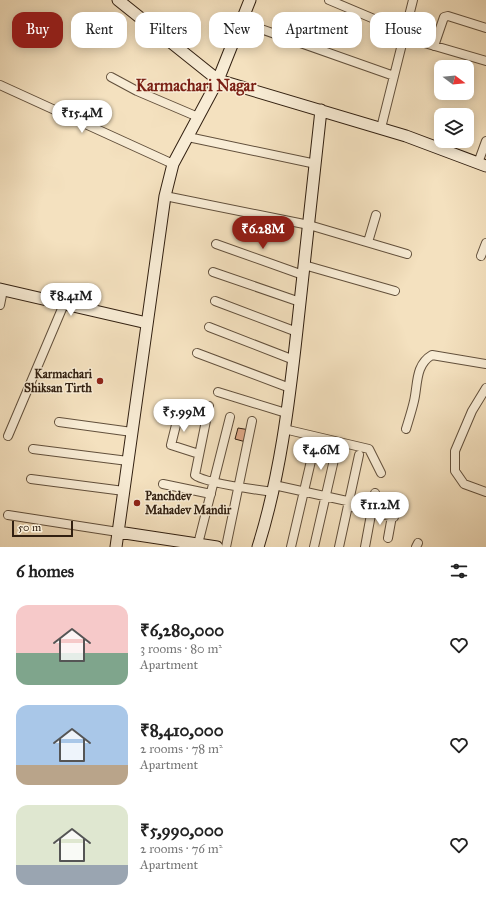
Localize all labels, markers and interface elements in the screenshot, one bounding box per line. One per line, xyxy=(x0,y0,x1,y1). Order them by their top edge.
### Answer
chip: Buy xyxy=(12,12,63,48)
chip: Rent xyxy=(71,12,127,48)
chip: Filters xyxy=(135,12,201,48)
chip: New xyxy=(209,12,264,48)
chip: Apartment xyxy=(272,12,362,48)
chip: House xyxy=(370,12,436,48)
north arrow xyxy=(434,60,474,100)
map controls xyxy=(434,60,474,148)
district label: Karmachari Nagar xyxy=(136,76,257,96)
pin: ₹15.4M xyxy=(49,100,115,134)
text: ₹15.4M xyxy=(61,105,103,121)
button: layers xyxy=(434,108,474,148)
pin: ₹6.28M xyxy=(230,216,296,250)
text: ₹6.28M xyxy=(241,221,285,237)
pin: ₹8.41M xyxy=(38,283,104,317)
text: ₹8.41M xyxy=(50,288,92,304)
place label: Karmachari Shiksan Tirth xyxy=(24,367,93,395)
marker: Karmachari Shiksan Tirth xyxy=(95,376,105,386)
pin: ₹5.99M xyxy=(151,399,217,433)
text: ₹5.99M xyxy=(162,404,206,420)
pin: ₹4.6M xyxy=(293,437,349,471)
text: ₹4.6M xyxy=(302,442,340,458)
place label: Panchdev Mahadev Mandir xyxy=(145,489,232,517)
pin: ₹11.2M xyxy=(347,492,413,526)
text: ₹11.2M xyxy=(360,497,400,513)
marker: Panchdev Mahadev Mandir xyxy=(132,498,142,508)
scale bar xyxy=(12,519,73,538)
text: 50 m xyxy=(18,521,41,534)
icon: filters xyxy=(448,560,470,582)
text: 6 homes xyxy=(16,561,74,582)
text: ₹6,280,000 xyxy=(140,620,224,641)
icon: home xyxy=(48,621,96,669)
icon: heart xyxy=(448,634,470,656)
text: 3 rooms · 80 m² xyxy=(140,641,222,657)
text: Apartment xyxy=(140,657,198,673)
text: ₹8,410,000 xyxy=(140,720,224,741)
icon: home xyxy=(48,721,96,769)
icon: heart xyxy=(448,734,470,756)
text: 2 rooms · 78 m² xyxy=(140,741,223,757)
text: Apartment xyxy=(140,757,198,773)
text: ₹5,990,000 xyxy=(140,820,224,841)
icon: home xyxy=(48,821,96,869)
icon: heart xyxy=(448,834,470,856)
text: 2 rooms · 76 m² xyxy=(140,841,222,857)
text: Apartment xyxy=(140,857,198,873)

